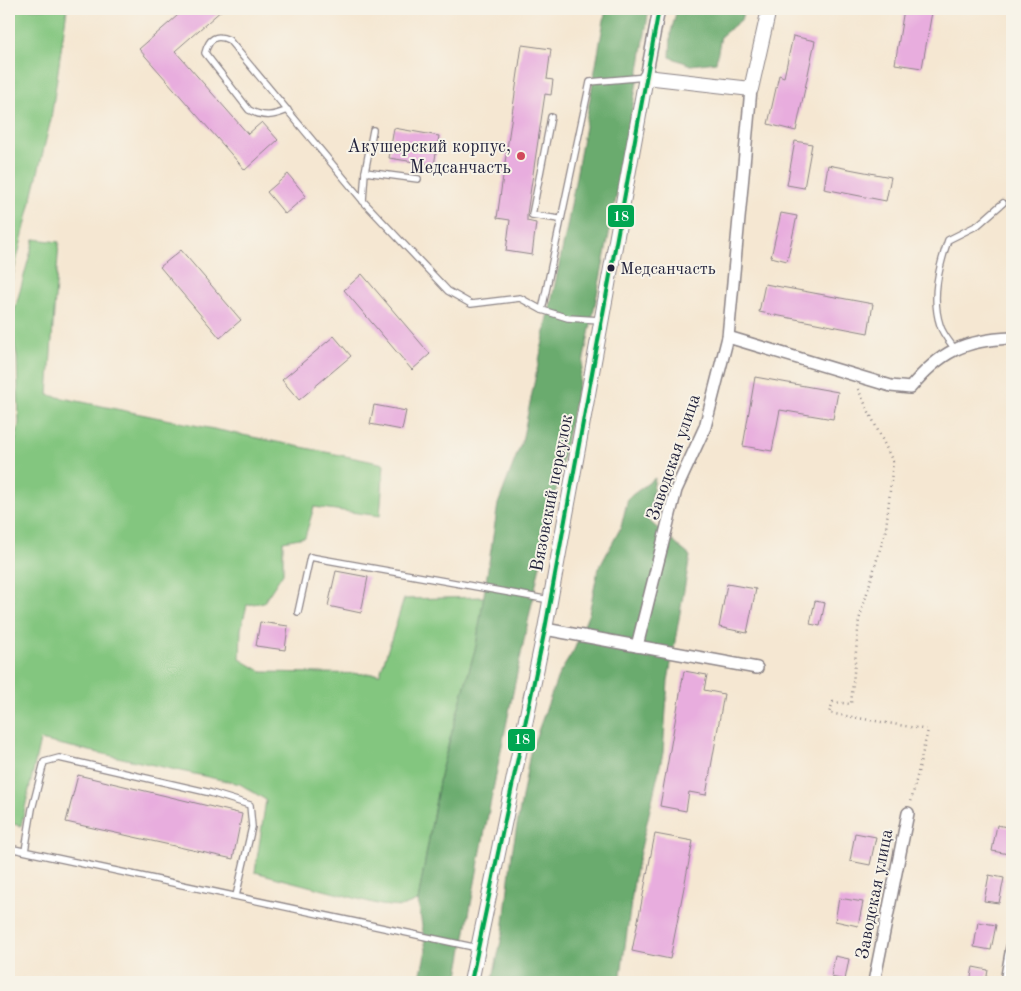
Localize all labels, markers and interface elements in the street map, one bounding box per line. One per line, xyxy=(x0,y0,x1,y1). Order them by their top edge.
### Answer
place label: Акушерский корпус, Медсанчасть xyxy=(347,138,511,177)
marker: Акушерский корпус, Медсанчасть xyxy=(515,150,527,162)
line badge: 18 xyxy=(607,204,635,228)
text: 18 xyxy=(613,210,629,224)
place label: Медсанчасть xyxy=(620,261,716,278)
marker: Медсанчасть xyxy=(606,263,616,273)
street label: Заводская улица xyxy=(644,392,704,523)
street label: Вязовский переулок xyxy=(528,413,576,573)
line badge: 18 xyxy=(507,728,536,752)
text: 18 xyxy=(514,733,530,747)
street label: Заводская улица xyxy=(854,827,896,961)

